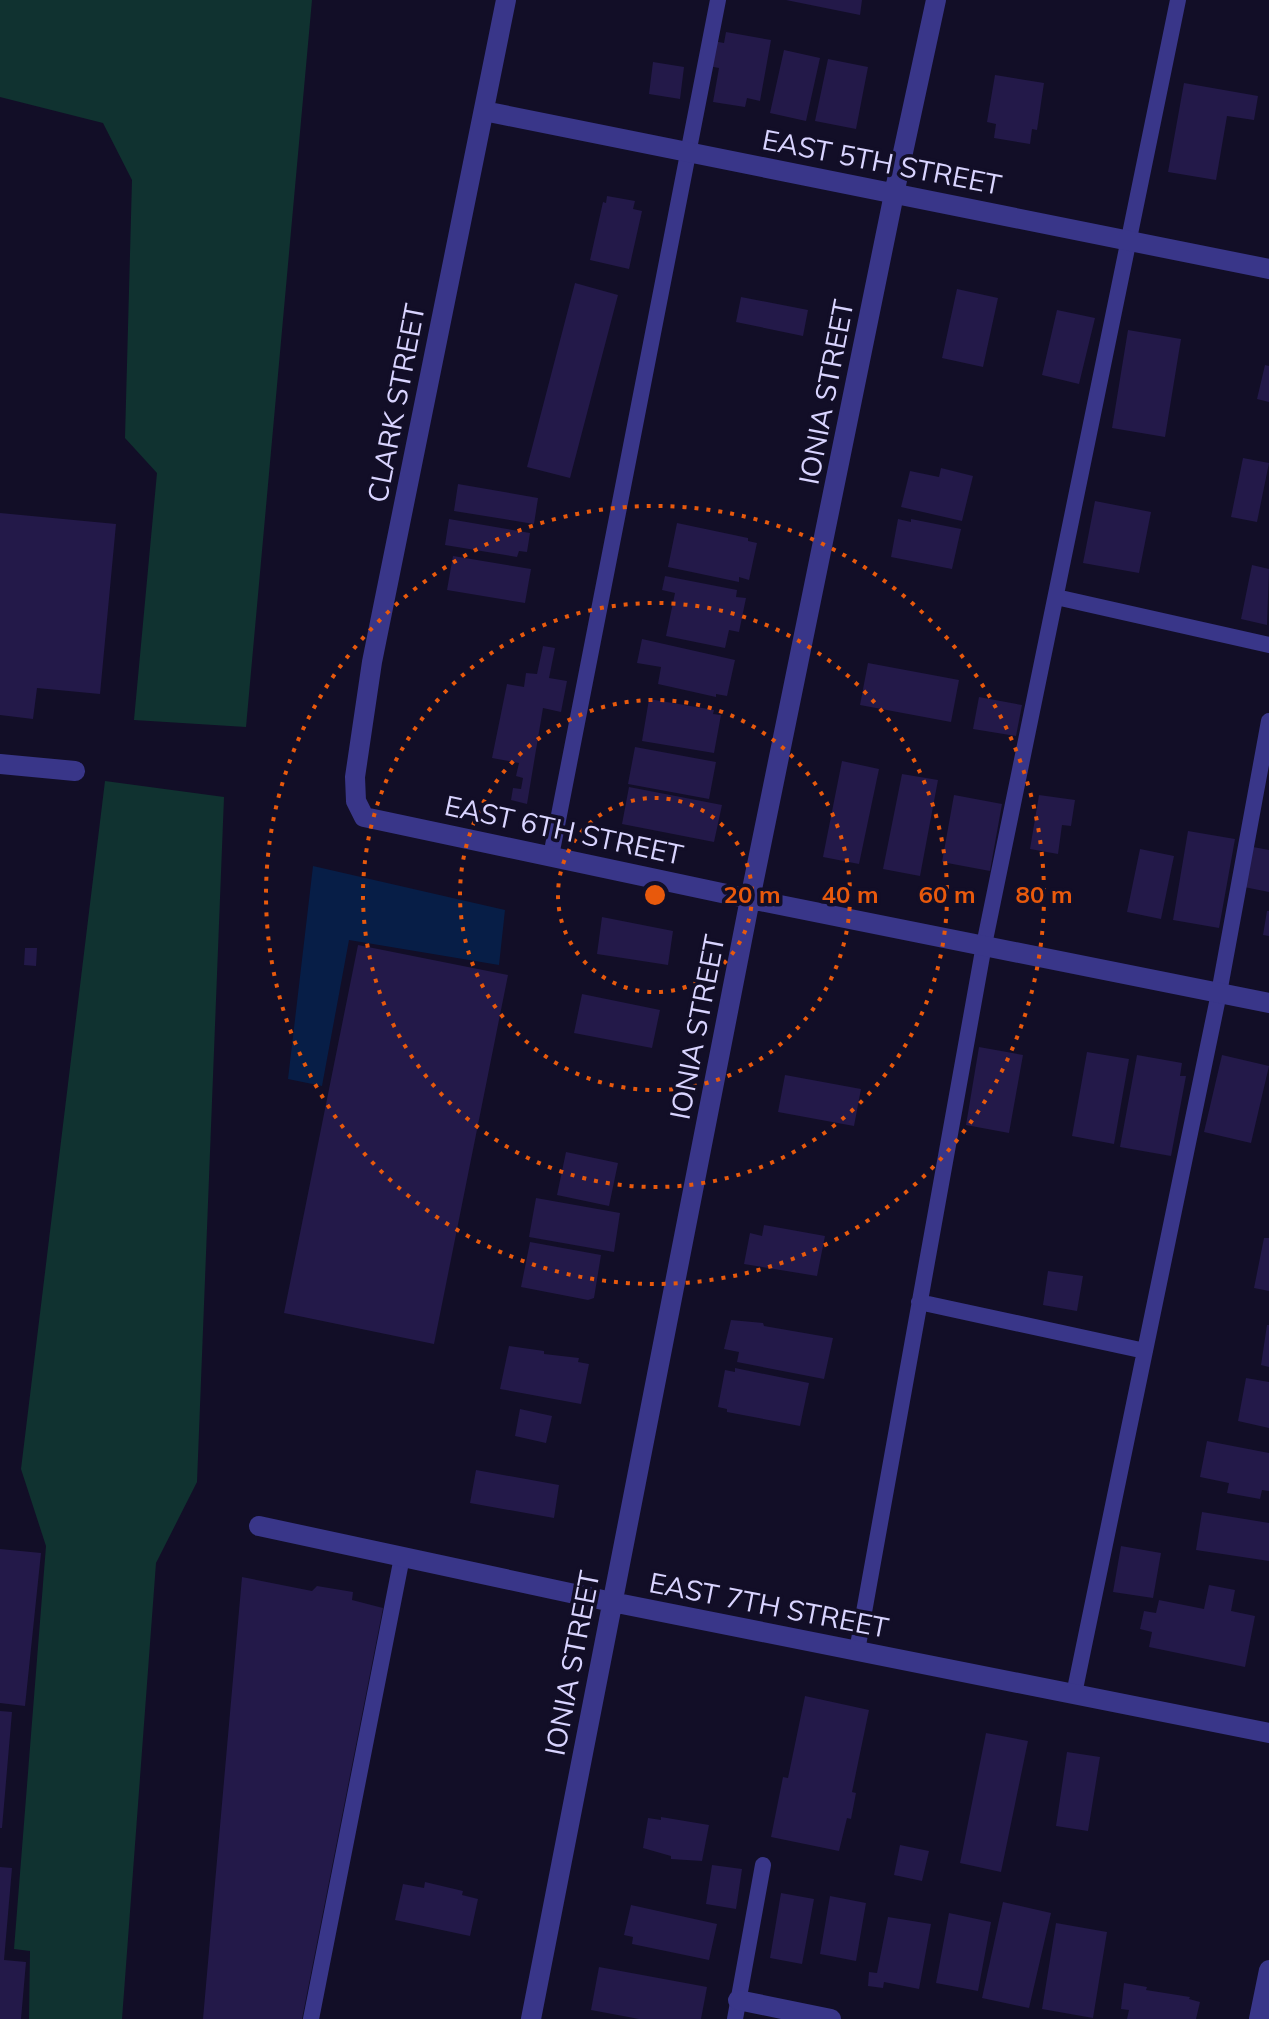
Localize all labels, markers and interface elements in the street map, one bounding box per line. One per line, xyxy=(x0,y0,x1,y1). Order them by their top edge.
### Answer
street label: EAST 5TH STREET xyxy=(759,121,1005,202)
street label: IONIA STREET xyxy=(790,296,861,487)
street label: CLARK STREET xyxy=(359,301,432,505)
street label: EAST 6TH STREET xyxy=(442,787,687,872)
text: 20 m xyxy=(724,879,780,909)
text: 40 m xyxy=(822,879,878,909)
text: 60 m xyxy=(919,879,975,909)
text: 80 m xyxy=(1016,879,1072,909)
centre of rings xyxy=(641,881,669,909)
street label: IONIA STREET xyxy=(661,931,732,1122)
street label: EAST 7TH STREET xyxy=(646,1564,892,1645)
street label: IONIA STREET xyxy=(536,1567,607,1758)

